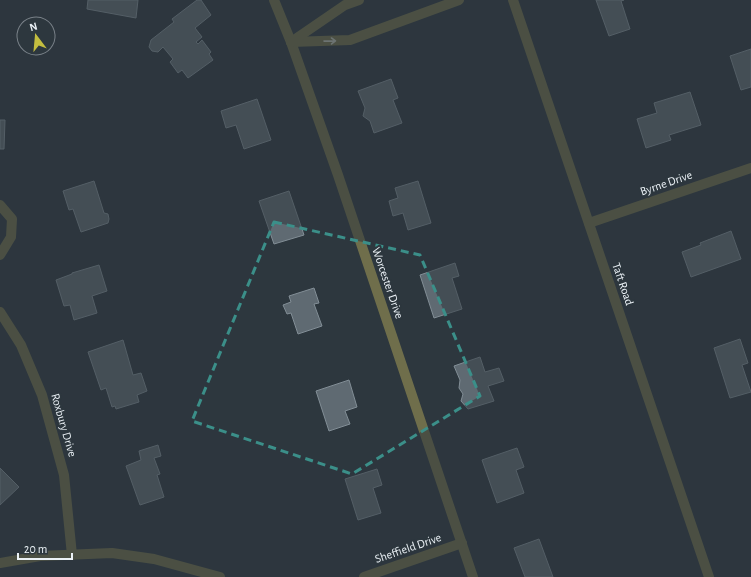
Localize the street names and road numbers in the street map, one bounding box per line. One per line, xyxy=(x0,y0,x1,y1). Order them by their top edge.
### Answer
street label: Byrne Drive xyxy=(638,169,694,198)
street label: Worcester Drive xyxy=(370,246,406,320)
street label: Taft Road xyxy=(610,261,636,307)
street label: Roxbury Drive xyxy=(48,392,79,458)
street label: Sheffield Drive xyxy=(373,531,443,565)

